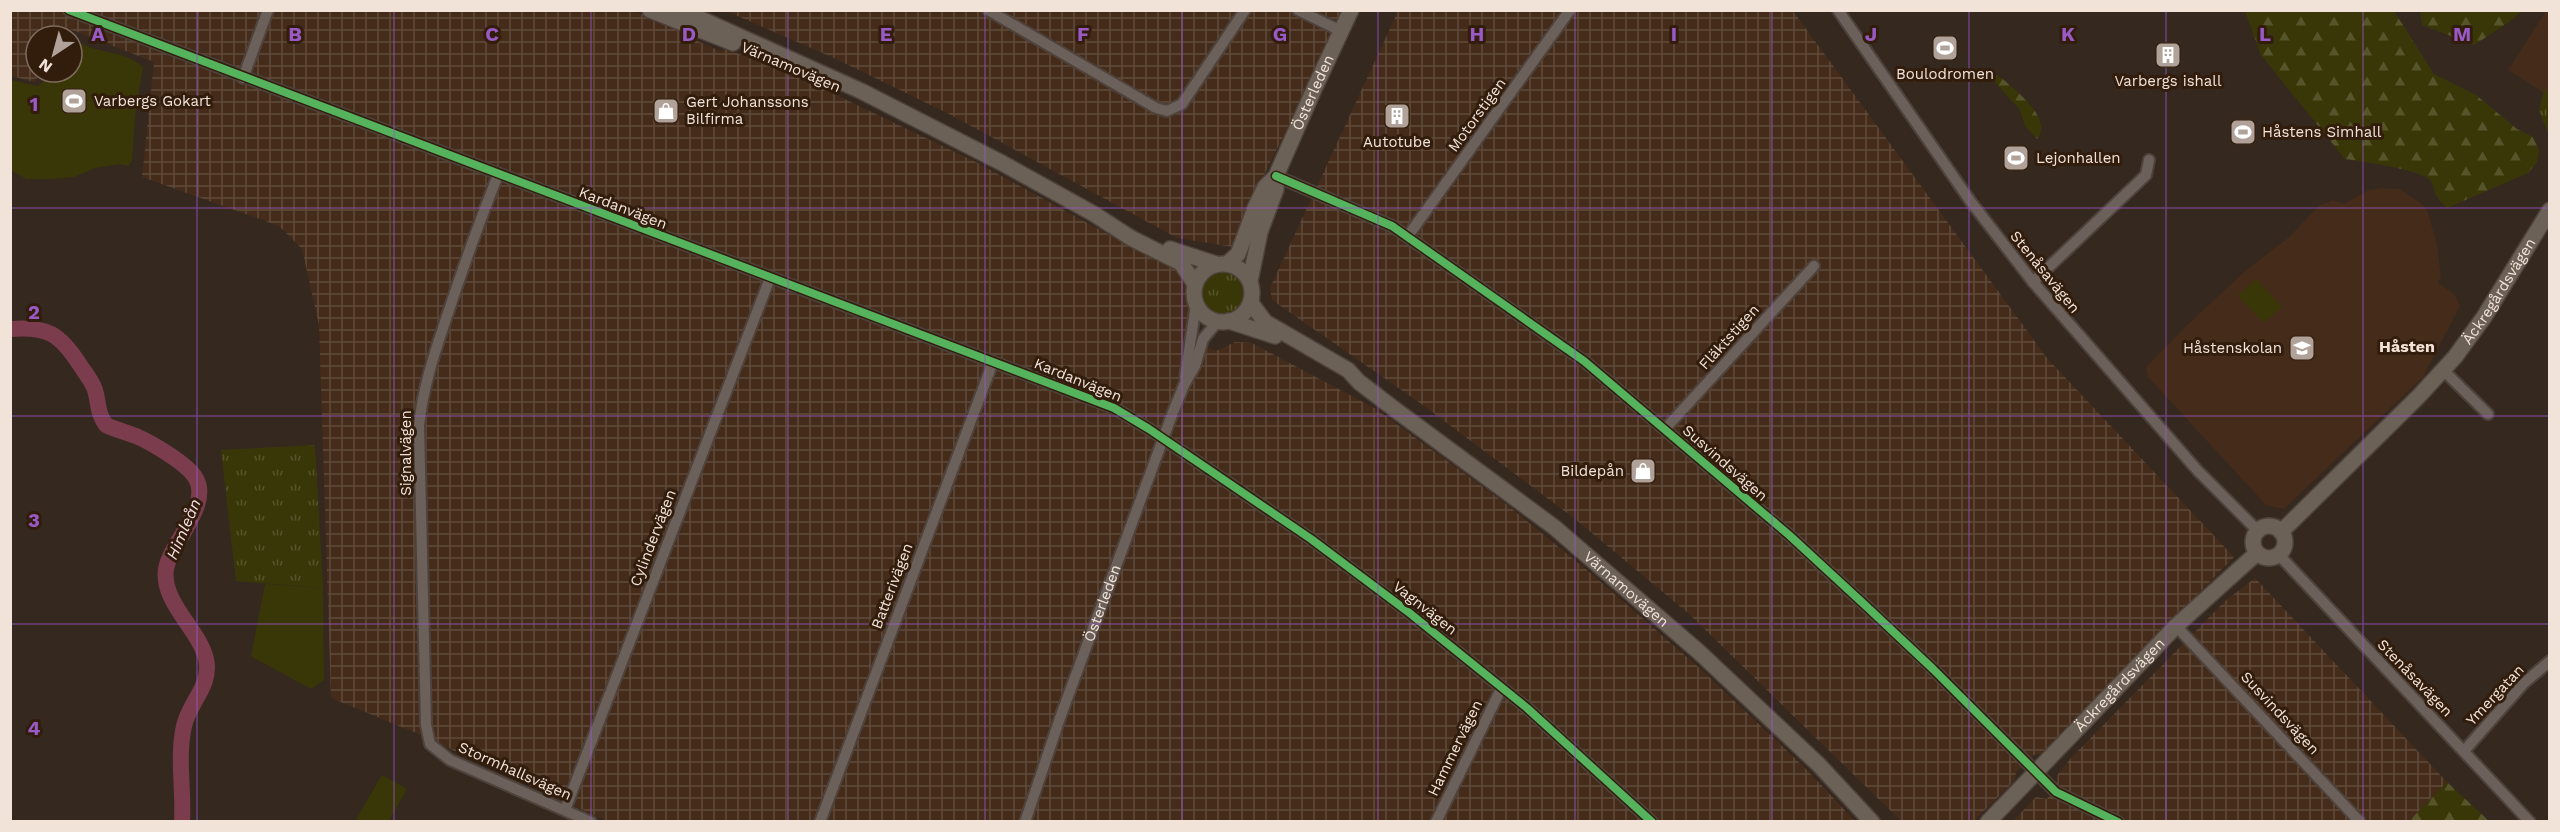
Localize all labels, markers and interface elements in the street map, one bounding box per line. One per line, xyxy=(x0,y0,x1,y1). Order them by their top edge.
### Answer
text: A xyxy=(91,22,105,46)
text: B xyxy=(288,22,302,46)
text: C xyxy=(485,22,499,46)
text: D xyxy=(682,22,696,46)
text: E xyxy=(880,22,892,46)
text: F xyxy=(1077,22,1089,46)
text: G xyxy=(1273,22,1287,46)
text: H xyxy=(1470,22,1484,46)
text: I xyxy=(1671,22,1677,46)
text: J xyxy=(1865,22,1877,46)
text: K xyxy=(2061,22,2075,46)
text: L xyxy=(2259,22,2271,46)
text: M xyxy=(2453,22,2471,46)
north arrow xyxy=(24,24,84,84)
sports icon: Boulodromen xyxy=(1930,33,1960,63)
street label: Värnamovägen xyxy=(738,38,844,96)
building icon: Varbergs ishall xyxy=(2153,40,2183,70)
street label: Österleden xyxy=(1288,52,1338,133)
text: N xyxy=(35,55,56,77)
place label: Boulodromen xyxy=(1896,65,1994,83)
place label: Varbergs ishall xyxy=(2114,72,2222,90)
street label: Motorstigen xyxy=(1444,75,1510,155)
sports icon: Varbergs Gokart xyxy=(59,86,89,116)
text: 1 xyxy=(30,92,38,116)
place label: Varbergs Gokart xyxy=(94,92,212,110)
place label: Gert Johanssons Bilfirma xyxy=(686,93,809,128)
shop icon: Gert Johanssons Bilfirma xyxy=(651,96,681,126)
building icon: Autotube xyxy=(1382,101,1412,131)
sports icon: Håstens Simhall xyxy=(2228,117,2258,147)
place label: Håstens Simhall xyxy=(2262,123,2382,141)
place label: Autotube xyxy=(1363,133,1431,151)
sports icon: Lejonhallen xyxy=(2001,143,2031,173)
place label: Lejonhallen xyxy=(2036,149,2121,167)
street label: Kardanvägen xyxy=(576,183,670,233)
street label: Stenåsavägen xyxy=(2006,227,2084,317)
street label: Äckregårdsvägen xyxy=(2458,235,2540,348)
text: 2 xyxy=(28,300,40,324)
street label: Fläktstigen xyxy=(1695,301,1763,373)
school or university icon: Håstenskolan xyxy=(2287,333,2317,363)
district label: Håsten xyxy=(2379,337,2435,356)
place label: Håstenskolan xyxy=(2183,339,2282,357)
street label: Kardanvägen xyxy=(1032,354,1124,406)
street label: Signalvägen xyxy=(397,410,415,496)
street label: Susvindsvägen xyxy=(1679,421,1771,505)
shop icon: Bildepån xyxy=(1628,456,1658,486)
place label: Bildepån xyxy=(1560,462,1624,480)
street label: Cylindervägen xyxy=(626,487,680,589)
water label: Himleån xyxy=(162,496,205,562)
text: 3 xyxy=(28,508,40,532)
street label: Batterivägen xyxy=(867,541,917,631)
street label: Värnamovägen xyxy=(1580,548,1672,631)
street label: Österleden xyxy=(1080,562,1125,644)
street label: Vagnvägen xyxy=(1389,577,1461,639)
street label: Äckregårdsvägen xyxy=(2071,634,2169,735)
street label: Stenåsavägen xyxy=(2374,636,2456,720)
street label: Ymergatan xyxy=(2462,661,2528,729)
street label: Susvindsvägen xyxy=(2237,668,2323,758)
street label: Hammervägen xyxy=(1424,697,1486,799)
text: 4 xyxy=(28,716,41,740)
street label: Stormhallsvägen xyxy=(456,738,574,804)

